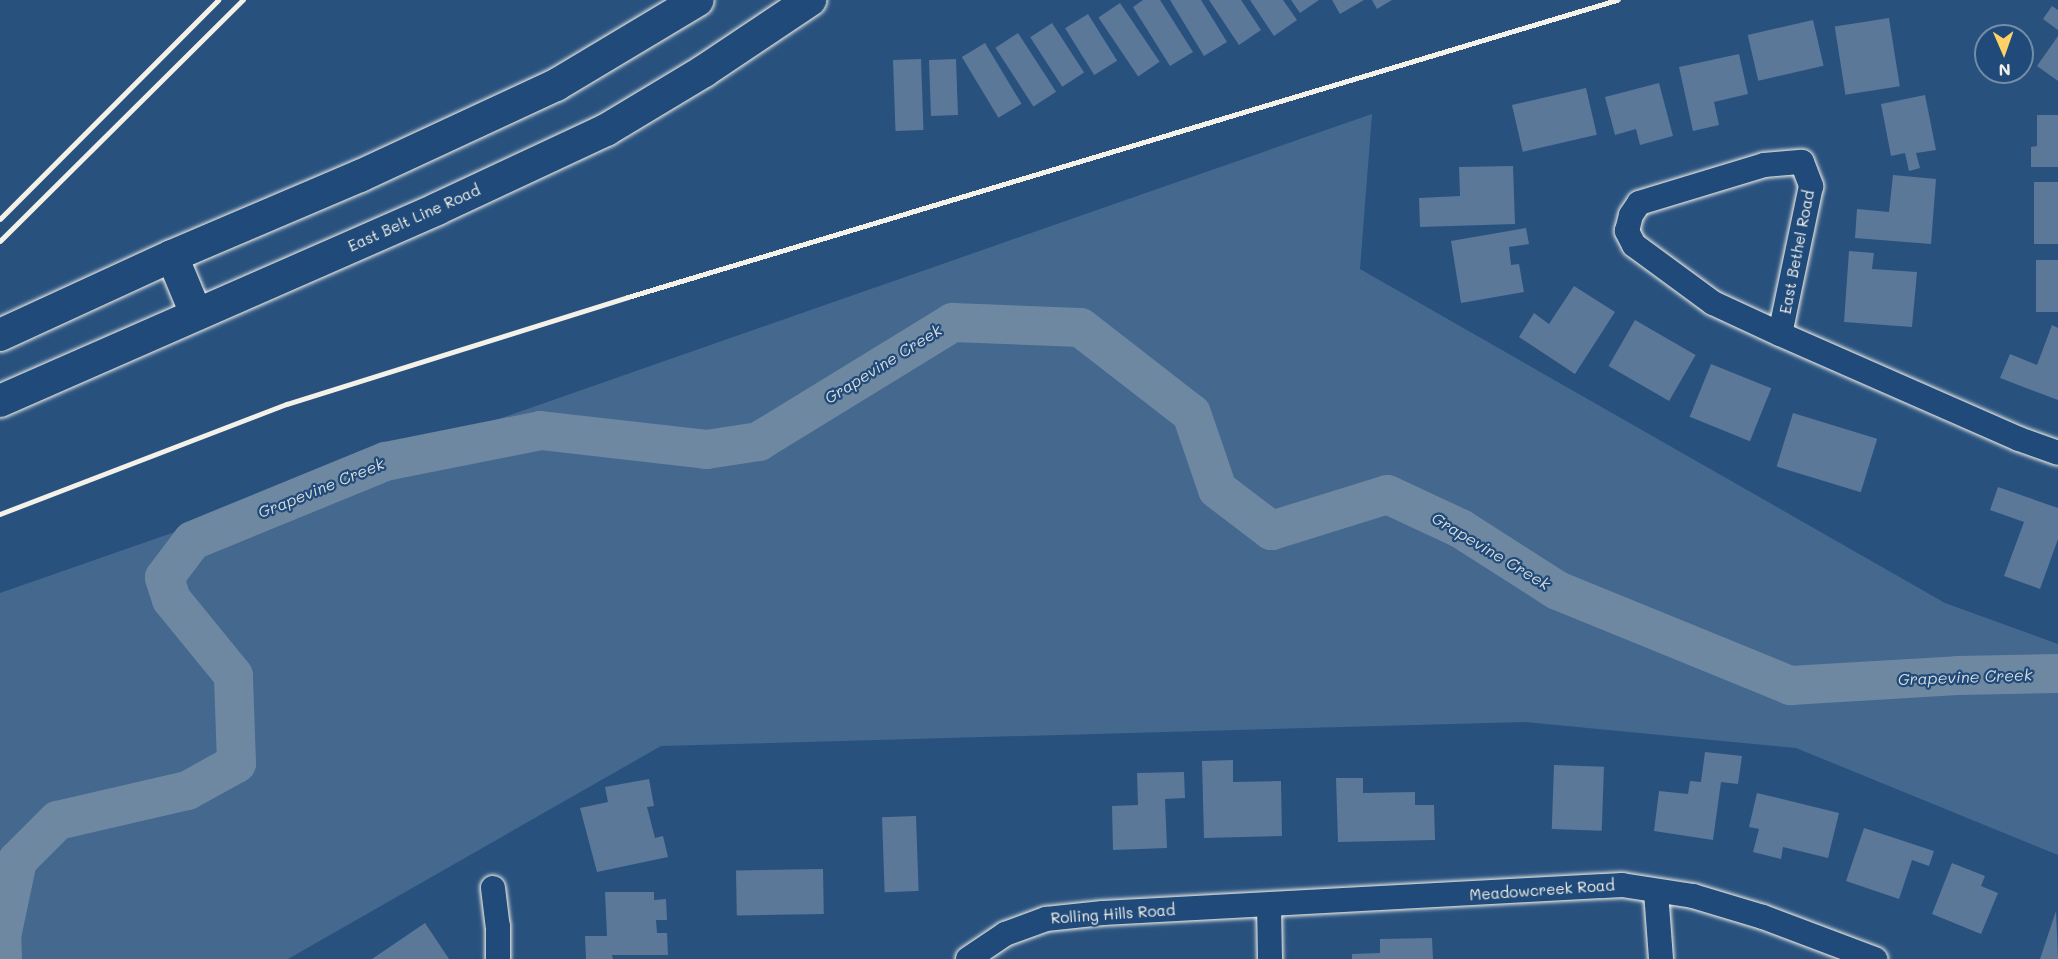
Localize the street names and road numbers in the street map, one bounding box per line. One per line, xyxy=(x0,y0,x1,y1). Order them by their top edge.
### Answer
street label: East Belt Line Road xyxy=(345,181,483,255)
street label: East Bethel Road xyxy=(1776,189,1818,315)
street label: Meadowcreek Road xyxy=(1469,876,1615,904)
street label: Rolling Hills Road xyxy=(1050,901,1176,927)

